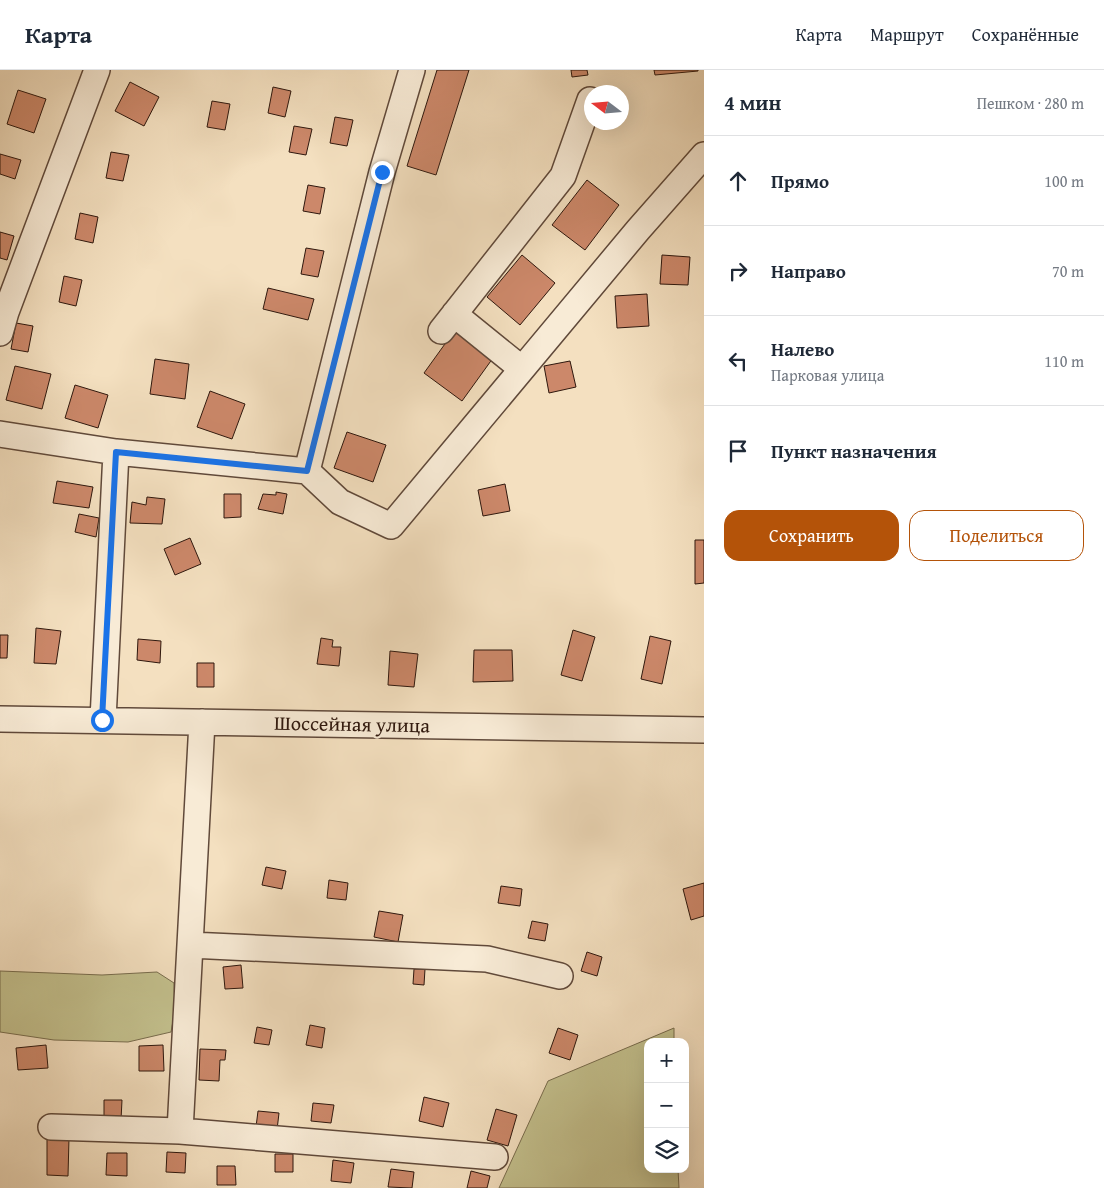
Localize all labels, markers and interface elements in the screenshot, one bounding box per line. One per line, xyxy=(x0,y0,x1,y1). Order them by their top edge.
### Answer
text: Карта xyxy=(25,17,92,52)
text: Карта xyxy=(796,21,842,48)
text: Маршрут xyxy=(870,21,944,48)
text: Сохранённые xyxy=(972,21,1079,48)
north arrow xyxy=(584,85,629,130)
text: 4 мин xyxy=(724,87,781,118)
text: Пешком · 280 m xyxy=(977,91,1084,115)
route end xyxy=(371,161,394,184)
icon: ahead xyxy=(724,167,752,195)
text: Прямо xyxy=(771,167,829,195)
text: 100 m xyxy=(1044,169,1084,193)
icon: right xyxy=(724,257,752,285)
text: Направо xyxy=(771,257,846,285)
text: 70 m xyxy=(1052,259,1084,283)
text: Налево xyxy=(771,335,834,363)
icon: left xyxy=(724,347,752,375)
text: 110 m xyxy=(1044,349,1084,373)
text: Парковая улица xyxy=(771,363,884,387)
icon: arrive xyxy=(724,437,752,465)
text: Пункт назначения xyxy=(771,437,937,465)
button: Сохранить xyxy=(724,510,899,561)
button: Поделиться xyxy=(909,510,1084,561)
street label: Шоссейная улица xyxy=(274,708,431,739)
route start xyxy=(91,709,114,732)
map controls xyxy=(644,1038,689,1173)
button: + xyxy=(644,1038,689,1083)
button: − xyxy=(644,1083,689,1128)
button: layers xyxy=(644,1128,689,1173)

